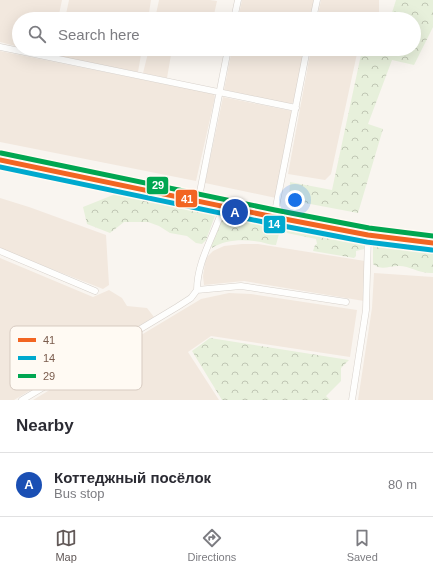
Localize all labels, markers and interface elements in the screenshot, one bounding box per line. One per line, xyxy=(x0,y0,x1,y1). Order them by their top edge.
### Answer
search box xyxy=(12,12,421,56)
icon: search xyxy=(26,23,48,45)
text: Search here xyxy=(58,26,140,43)
line badge: 29 xyxy=(146,176,169,195)
text: 29 xyxy=(152,179,164,191)
line badge: 41 xyxy=(175,189,198,208)
your location xyxy=(285,190,305,210)
text: 41 xyxy=(181,193,193,205)
pin: A xyxy=(222,197,248,227)
line badge: 14 xyxy=(263,215,286,234)
text: 14 xyxy=(268,218,281,230)
legend xyxy=(10,326,142,390)
text: 41 xyxy=(43,334,55,346)
text: 14 xyxy=(43,352,55,364)
text: 29 xyxy=(43,370,55,382)
text: Nearby xyxy=(16,416,74,435)
text: Коттеджный посёлок xyxy=(54,469,211,486)
text: A xyxy=(24,477,34,492)
text: 80 m xyxy=(388,477,417,492)
text: Bus stop xyxy=(54,486,105,501)
tab: Map xyxy=(55,527,77,563)
tab: Directions xyxy=(187,527,236,563)
tab: Saved xyxy=(347,527,378,563)

